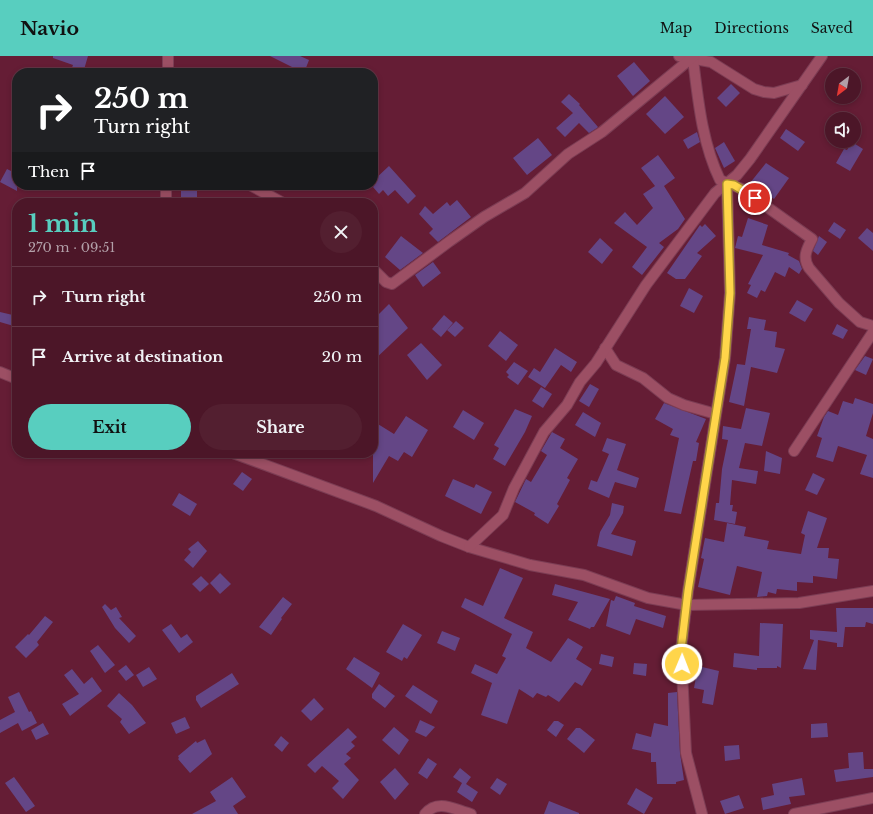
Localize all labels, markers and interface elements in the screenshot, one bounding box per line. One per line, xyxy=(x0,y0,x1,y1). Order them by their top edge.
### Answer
text: Navio xyxy=(20,17,79,40)
text: Map xyxy=(660,19,692,37)
text: Directions xyxy=(714,19,789,37)
text: Saved xyxy=(811,19,853,37)
north arrow xyxy=(825,68,861,104)
map controls xyxy=(825,68,861,148)
text: 250 m xyxy=(94,81,188,116)
icon: right xyxy=(28,84,80,136)
button: sound xyxy=(825,112,861,148)
text: Turn right xyxy=(94,116,190,138)
icon: arrive xyxy=(77,160,99,182)
text: Then xyxy=(28,162,69,181)
pin xyxy=(738,181,772,215)
icon: arrive xyxy=(744,187,766,209)
text: 1 min xyxy=(28,209,98,238)
button: close xyxy=(320,211,362,253)
text: 270 m · 09:51 xyxy=(28,239,115,256)
icon: right xyxy=(28,286,50,308)
text: Turn right xyxy=(62,287,145,306)
text: 250 m xyxy=(313,287,362,306)
icon: arrive xyxy=(28,346,50,368)
text: Arrive at destination xyxy=(62,347,223,366)
text: 20 m xyxy=(322,347,362,366)
button: Exit xyxy=(28,404,191,450)
button: Share xyxy=(199,404,362,450)
position arrow xyxy=(661,643,703,685)

